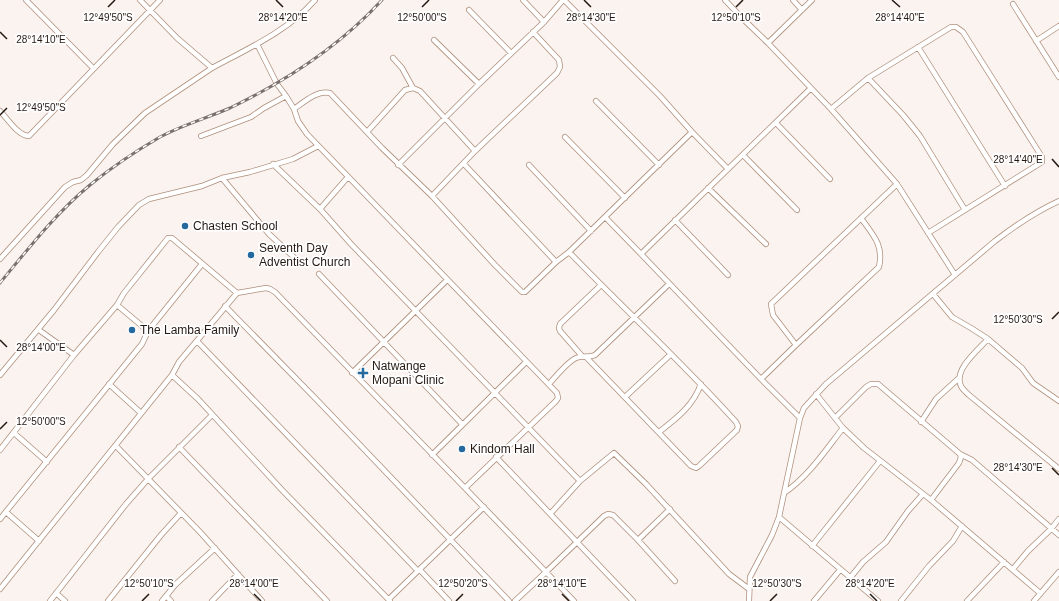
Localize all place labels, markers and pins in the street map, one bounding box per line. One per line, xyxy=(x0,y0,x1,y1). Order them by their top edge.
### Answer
place label: Chasten School xyxy=(193,219,278,233)
marker: Chasten School xyxy=(180,221,190,231)
place label: Seventh Day Adventist Church xyxy=(259,241,350,269)
marker: Seventh Day Adventist Church xyxy=(246,250,256,260)
place label: The Lamba Family xyxy=(140,323,239,337)
marker: The Lamba Family xyxy=(127,325,137,335)
place label: Natwange Mopani Clinic xyxy=(372,359,444,387)
marker: Natwange Mopani Clinic xyxy=(357,367,369,379)
place label: Kindom Hall xyxy=(470,442,535,456)
marker: Kindom Hall xyxy=(457,444,467,454)

